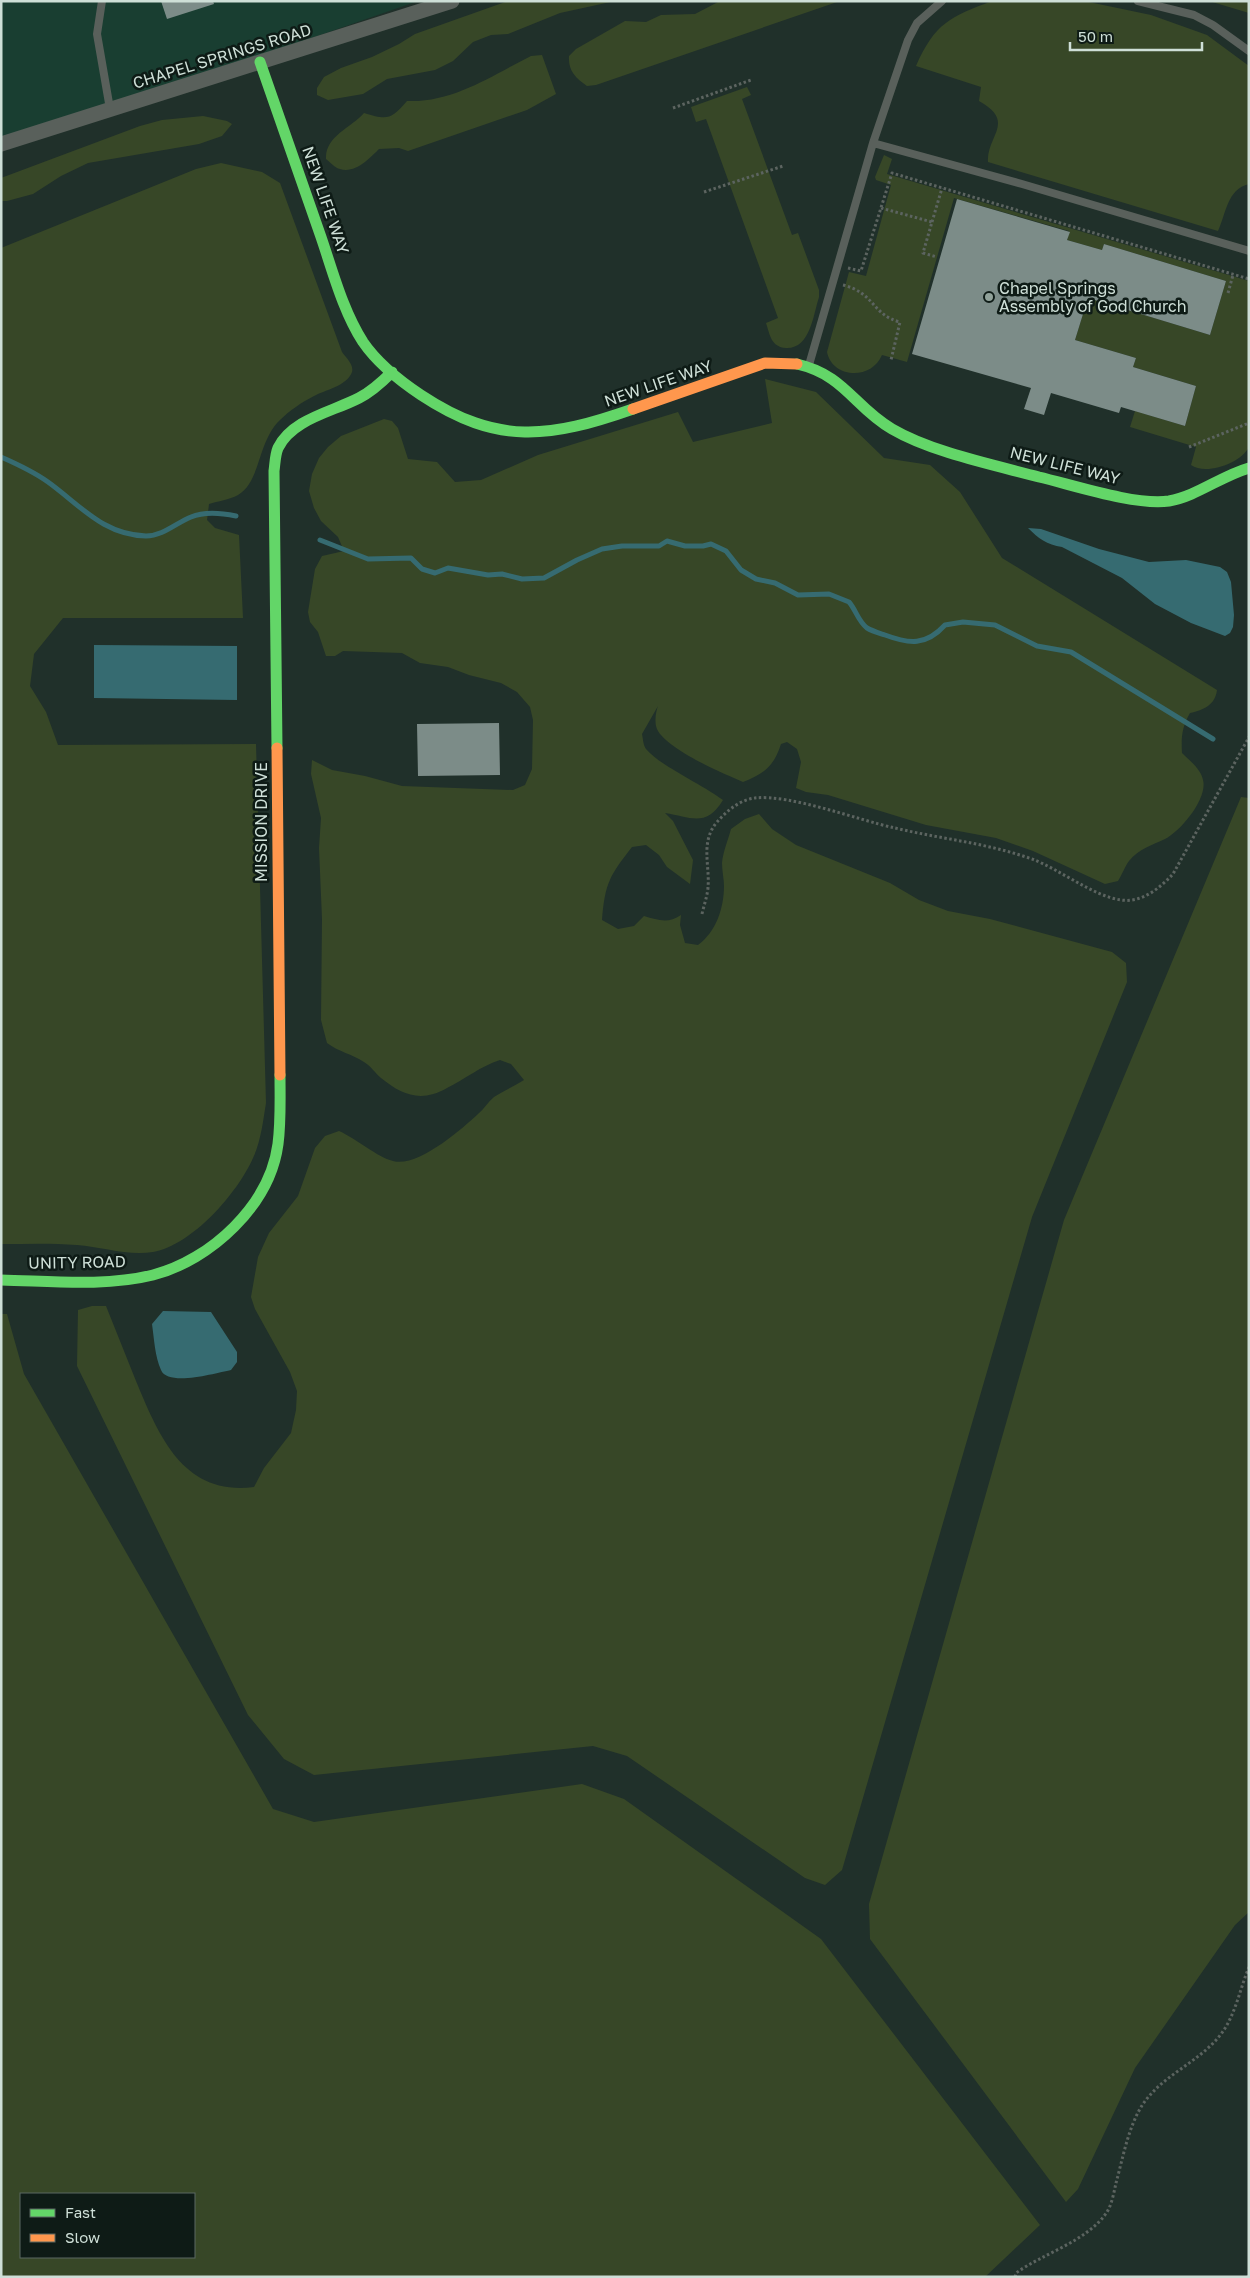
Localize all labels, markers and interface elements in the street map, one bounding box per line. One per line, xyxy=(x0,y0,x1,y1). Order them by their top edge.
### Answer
street label: CHAPEL SPRINGS ROAD xyxy=(130,19,314,93)
scale bar xyxy=(1070,20,1202,52)
text: 50 m xyxy=(1078,27,1113,45)
street label: NEW LIFE WAY xyxy=(298,144,354,257)
place label: Chapel Springs Assembly of God Church xyxy=(999,278,1187,316)
marker: Chapel Springs Assembly of God Church xyxy=(983,291,995,303)
street label: NEW LIFE WAY xyxy=(602,355,715,411)
street label: NEW LIFE WAY xyxy=(1008,442,1123,488)
street label: MISSION DRIVE xyxy=(251,762,271,882)
street label: UNITY ROAD xyxy=(28,1251,126,1273)
legend xyxy=(20,2193,195,2258)
text: Fast xyxy=(65,2203,96,2221)
text: Slow xyxy=(65,2228,100,2246)

